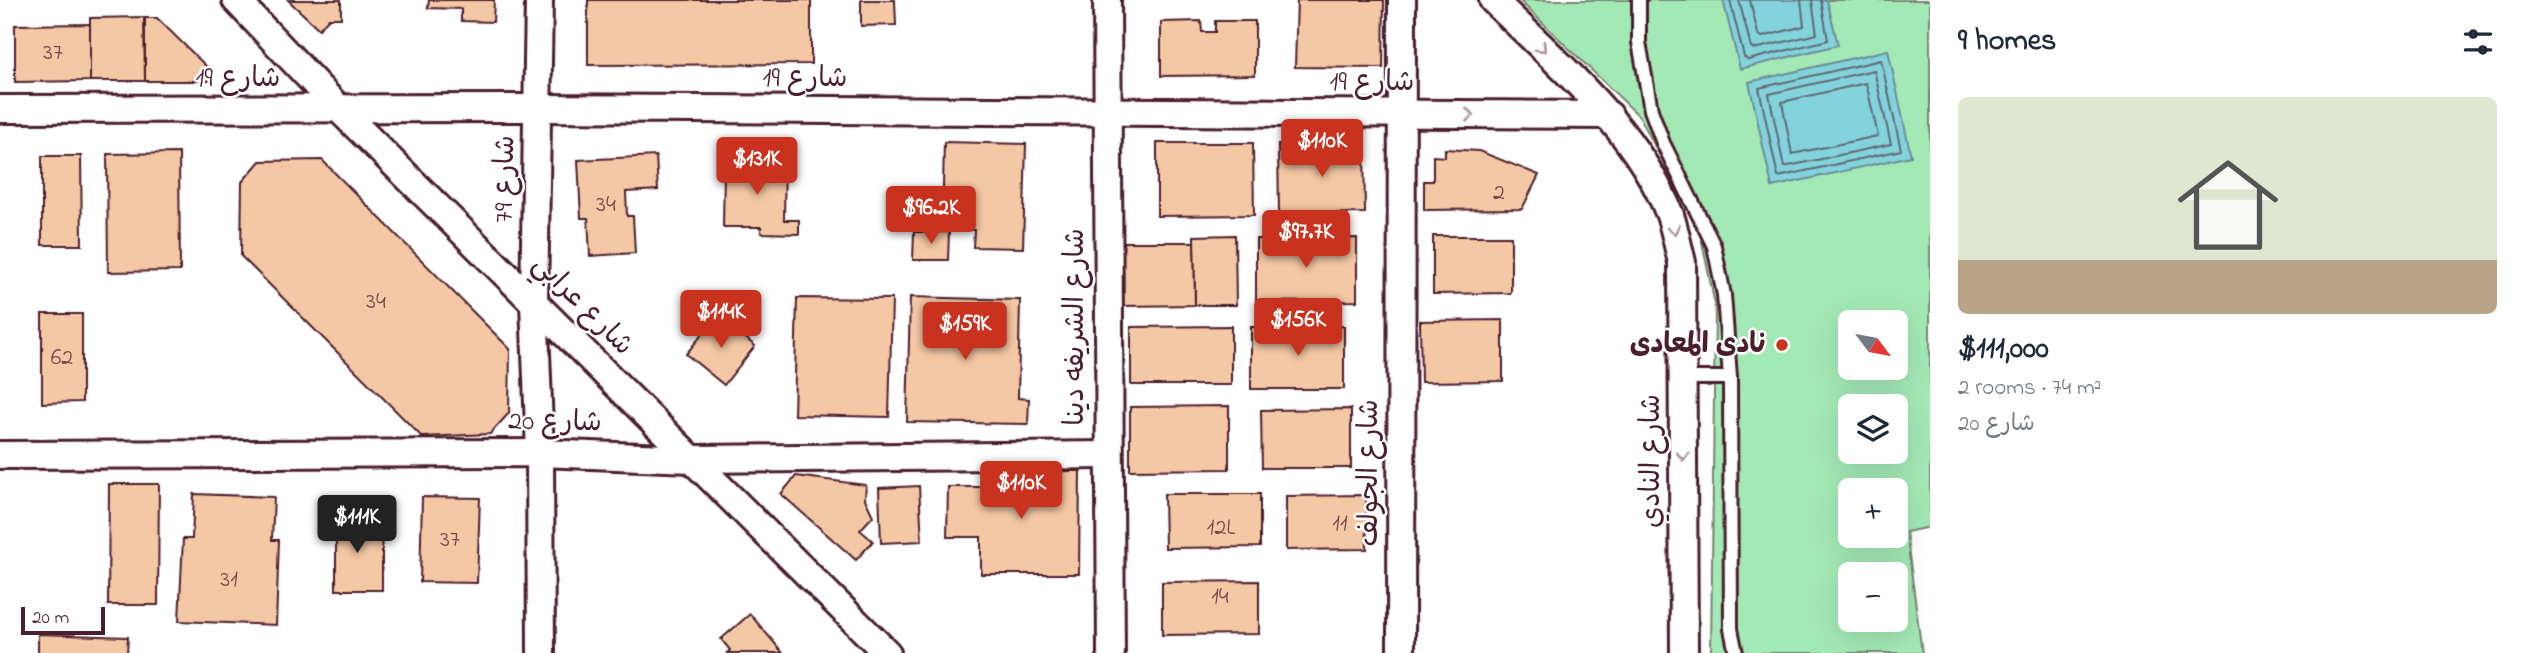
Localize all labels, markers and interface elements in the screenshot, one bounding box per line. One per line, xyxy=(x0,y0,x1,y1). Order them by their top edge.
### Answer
text: 9 homes xyxy=(1958,20,2056,64)
icon: filters xyxy=(2459,23,2497,61)
house number: 37 xyxy=(43,36,63,71)
one-way arrow xyxy=(1533,40,1546,53)
street label: شارع 19 xyxy=(196,59,280,100)
street label: شارع 19 xyxy=(763,59,847,100)
street label: شارع 19 xyxy=(1330,63,1414,104)
one-way arrow xyxy=(1466,107,1476,123)
pin: $110K xyxy=(1273,120,1371,179)
text: $110K xyxy=(1297,125,1347,158)
street label: شارع 79 xyxy=(485,135,527,223)
pin: $131K xyxy=(708,138,806,197)
icon: home xyxy=(2165,142,2291,268)
text: $131K xyxy=(732,143,782,176)
house number: 2 xyxy=(1493,176,1505,211)
pin: $96.2K xyxy=(874,187,988,246)
house number: 34 xyxy=(596,188,616,223)
text: $96.2K xyxy=(902,192,960,225)
pin: $97.7K xyxy=(1249,210,1363,270)
text: $97.7K xyxy=(1278,216,1334,249)
one-way arrow xyxy=(1665,224,1680,236)
street label: شارع الشريفه دينا xyxy=(1056,228,1097,426)
street label: شارع عرابي xyxy=(521,246,642,367)
house number: 34 xyxy=(366,285,386,320)
pin: $114K xyxy=(672,290,770,350)
text: $114K xyxy=(696,296,746,329)
pin: $156K xyxy=(1249,298,1347,358)
pin: $159K xyxy=(916,302,1014,362)
text: $156K xyxy=(1270,304,1326,337)
text: $159K xyxy=(939,308,991,341)
north arrow xyxy=(1838,310,1908,380)
map controls xyxy=(1838,310,1908,632)
place label: نادى المعادى xyxy=(1630,325,1768,366)
text: $111,000 xyxy=(1958,328,2049,372)
marker: نادى المعادى xyxy=(1774,337,1790,353)
house number: 62 xyxy=(51,341,73,376)
text: 2 rooms · 74 m² xyxy=(1958,372,2102,405)
street label: شارع النادي xyxy=(1632,394,1673,528)
button: layers xyxy=(1838,394,1908,464)
street label: شارع الجولف xyxy=(1350,399,1391,547)
street label: شارع 20 xyxy=(508,402,602,444)
text: شارع 20 xyxy=(1958,408,2035,441)
one-way arrow xyxy=(1676,451,1691,462)
pin: $110K xyxy=(972,462,1070,521)
text: $110K xyxy=(996,467,1046,500)
button: + xyxy=(1838,478,1908,548)
pin: $111K xyxy=(308,496,406,555)
text: $111K xyxy=(333,501,381,534)
house number: 11 xyxy=(1332,507,1348,542)
house number: 12L xyxy=(1207,511,1235,546)
house number: 37 xyxy=(440,523,460,558)
button: − xyxy=(1838,562,1908,632)
house number: 31 xyxy=(220,563,238,598)
house number: 14 xyxy=(1211,580,1229,615)
scale bar xyxy=(21,604,105,636)
text: 20 m xyxy=(32,605,69,632)

